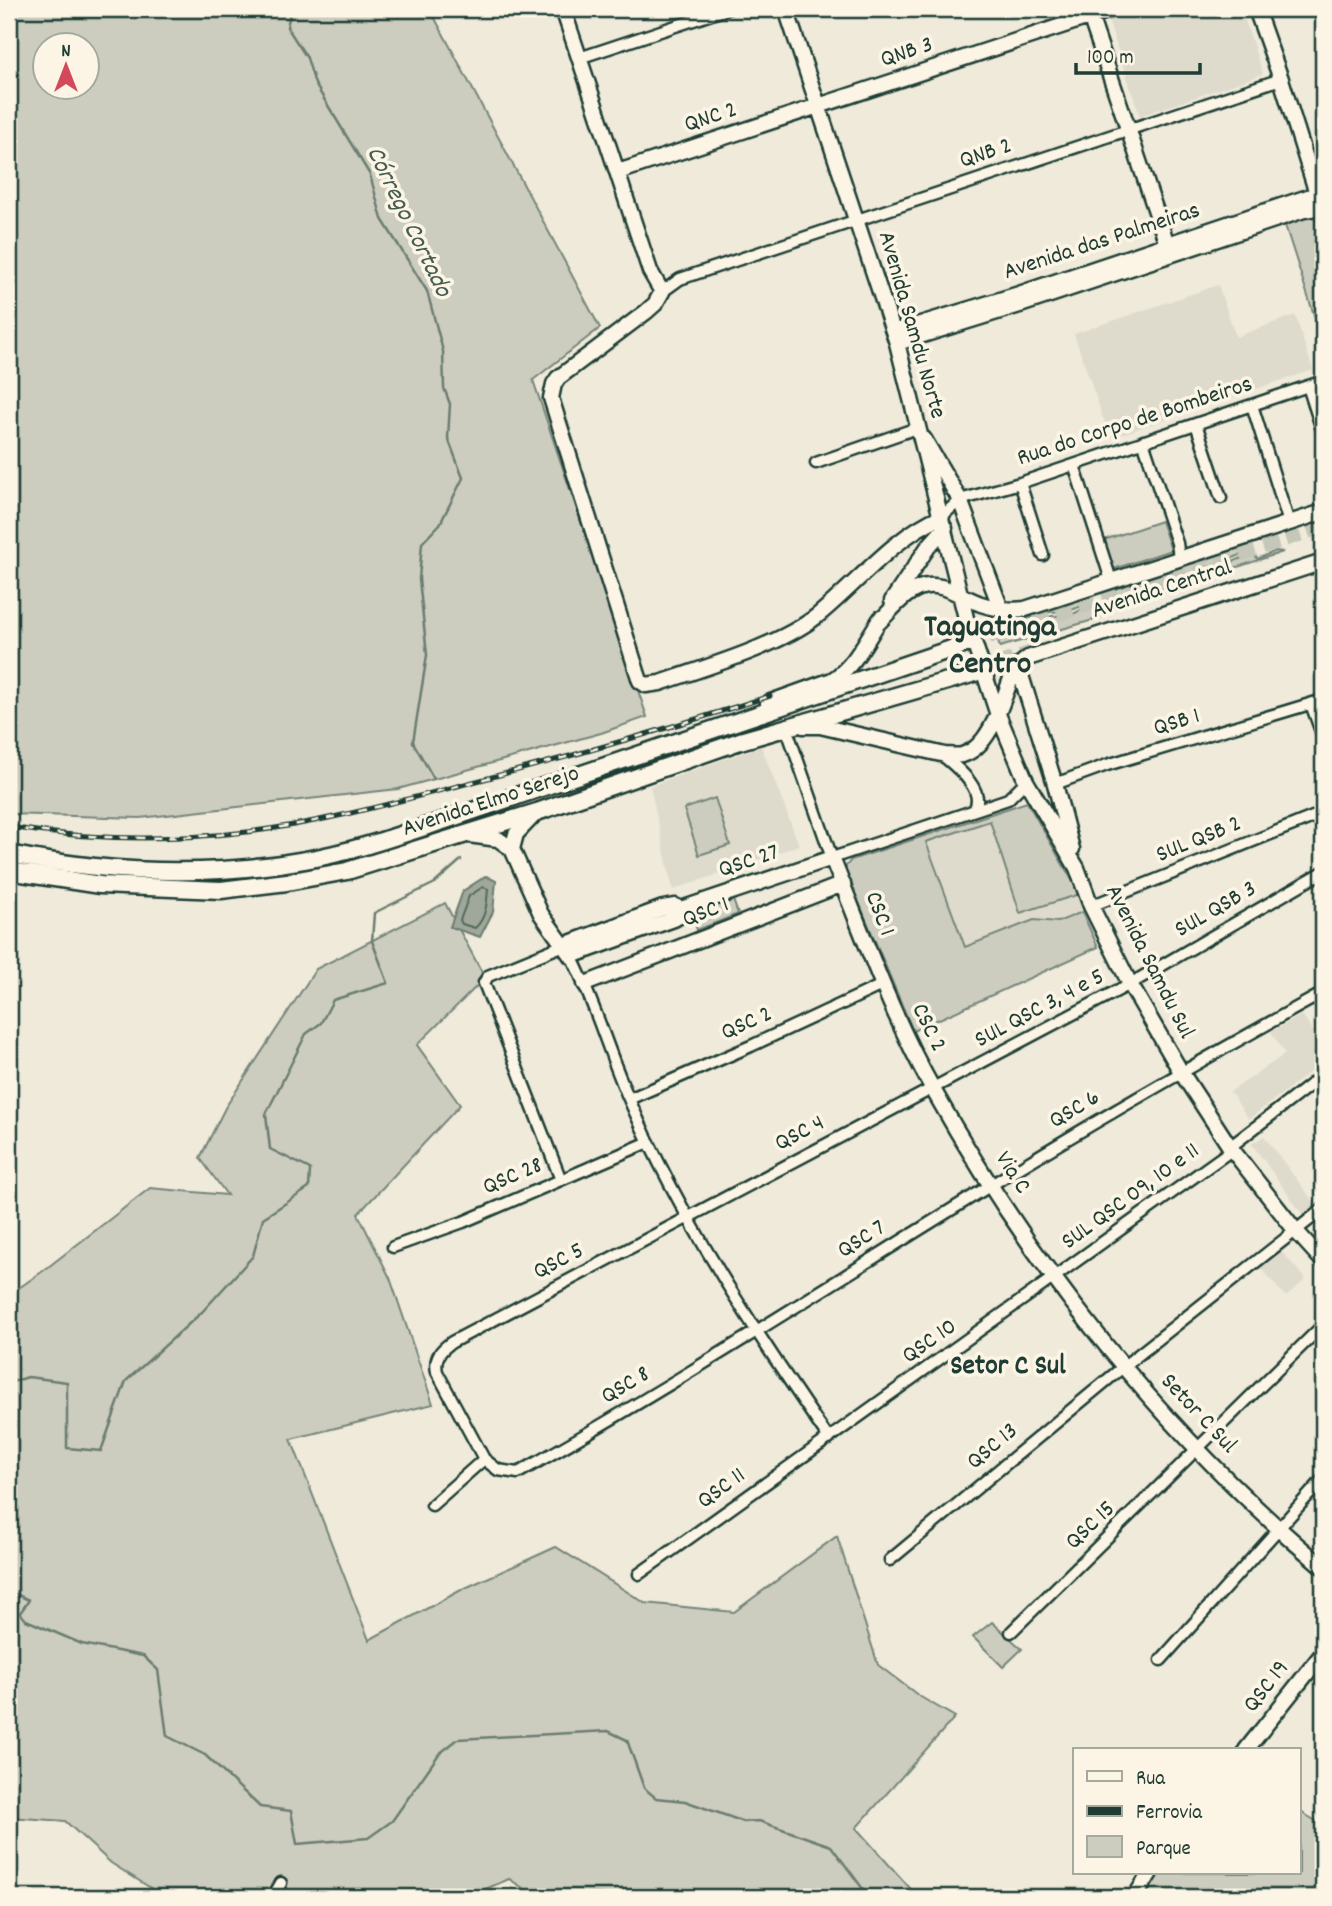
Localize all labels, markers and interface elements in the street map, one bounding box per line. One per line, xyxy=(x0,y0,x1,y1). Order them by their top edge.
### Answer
street label: QNB 3 xyxy=(876,29,938,77)
north arrow xyxy=(32,32,102,102)
scale bar xyxy=(1076,32,1201,76)
text: N xyxy=(61,39,71,66)
text: 100 m xyxy=(1087,44,1134,74)
street label: QNC 2 xyxy=(680,94,742,142)
street label: QNB 2 xyxy=(955,130,1017,178)
water label: Córrego Cortado xyxy=(355,140,461,305)
street label: Avenida das Palmeiras xyxy=(999,194,1205,290)
street label: Avenida Samdu Norte xyxy=(868,227,954,423)
street label: Rua do Corpo de Bombeiros xyxy=(1013,368,1257,476)
street label: Avenida Central xyxy=(1088,551,1237,629)
district label: Taguatinga Centro xyxy=(924,606,1057,689)
street label: QSB 1 xyxy=(1150,700,1204,746)
street label: Avenida Elmo Serejo xyxy=(398,757,584,847)
street label: SUL QSB 2 xyxy=(1151,807,1247,873)
street label: QSC 27 xyxy=(714,836,784,888)
street label: SUL QSB 3 xyxy=(1169,873,1263,947)
street label: Avenida Samdu Sul xyxy=(1095,879,1203,1045)
street label: CSC 1 xyxy=(855,887,903,941)
street label: QSC 1 xyxy=(678,889,734,937)
street label: SUL QSC 3, 4 e 5 xyxy=(969,960,1111,1058)
street label: QSC 2 xyxy=(716,998,778,1050)
street label: CSC 2 xyxy=(902,998,954,1058)
street label: QSC 6 xyxy=(1043,1082,1107,1138)
street label: QSC 4 xyxy=(769,1107,831,1161)
street label: SUL QSC 09, 10 e 11 xyxy=(1055,1135,1207,1259)
street label: Via C xyxy=(986,1145,1038,1201)
street label: QSC 28 xyxy=(478,1149,548,1205)
street label: QSC 7 xyxy=(831,1212,893,1268)
street label: QSC 5 xyxy=(528,1235,590,1289)
street label: QSC 10 xyxy=(896,1311,964,1373)
district label: Setor C Sul xyxy=(950,1348,1066,1388)
street label: QSC 8 xyxy=(595,1358,657,1414)
street label: Setor C Sul xyxy=(1152,1366,1244,1462)
street label: QSC 13 xyxy=(960,1415,1026,1479)
street label: QSC 11 xyxy=(691,1460,753,1518)
street label: QSC 15 xyxy=(1058,1494,1124,1558)
street label: QSC 19 xyxy=(1236,1654,1298,1720)
legend xyxy=(1073,1748,1300,1874)
text: Rua xyxy=(1136,1765,1166,1795)
text: Ferrovia xyxy=(1136,1799,1203,1829)
text: Parque xyxy=(1136,1835,1191,1865)

